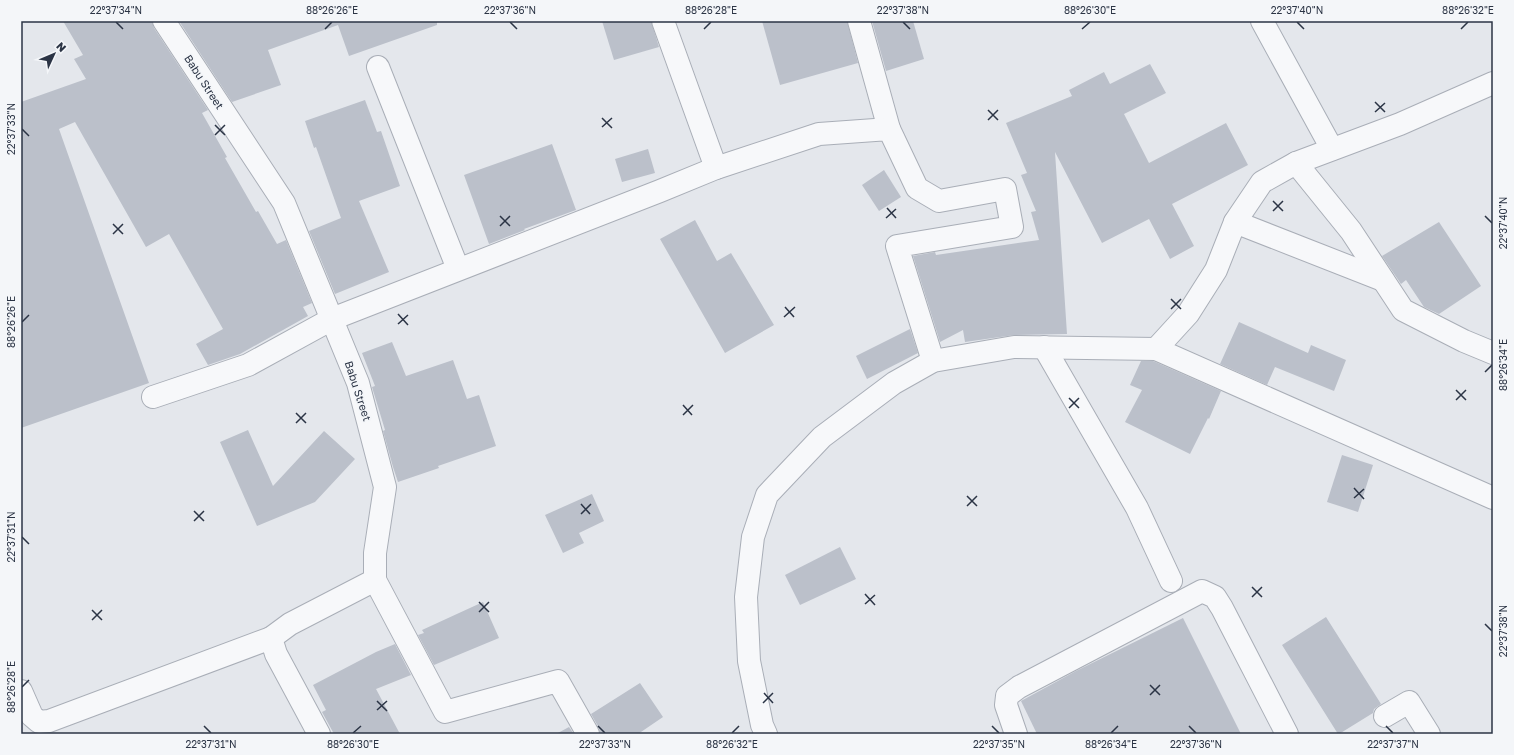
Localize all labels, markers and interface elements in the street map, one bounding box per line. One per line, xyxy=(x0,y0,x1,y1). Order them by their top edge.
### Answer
text: 22°37'34"N xyxy=(90,4,142,16)
text: 88°26'26"E xyxy=(306,4,358,16)
text: 22°37'36"N xyxy=(484,4,536,16)
text: 88°26'28"E xyxy=(685,4,737,16)
text: 22°37'38"N xyxy=(877,4,929,16)
text: 88°26'30"E xyxy=(1064,4,1116,16)
text: 22°37'40"N xyxy=(1271,4,1323,16)
text: 88°26'32"E xyxy=(1442,4,1494,16)
north arrow xyxy=(34,34,74,74)
text: N xyxy=(54,39,69,54)
street label: Babu Street xyxy=(182,52,227,111)
text: 22°37'33"N xyxy=(5,103,17,155)
text: 22°37'40"N xyxy=(1497,197,1509,249)
text: 88°26'26"E xyxy=(5,296,17,348)
text: 88°26'34"E xyxy=(1497,339,1509,391)
street label: Babu Street xyxy=(343,359,374,422)
text: 22°37'31"N xyxy=(5,511,17,563)
text: 22°37'38"N xyxy=(1497,605,1509,657)
text: 88°26'28"E xyxy=(5,661,17,713)
text: 22°37'31"N xyxy=(185,738,237,750)
text: 88°26'30"E xyxy=(327,738,379,750)
text: 22°37'33"N xyxy=(579,738,631,750)
text: 88°26'32"E xyxy=(706,738,758,750)
text: 22°37'35"N xyxy=(973,738,1025,750)
text: 88°26'34"E xyxy=(1085,738,1137,750)
text: 22°37'36"N xyxy=(1170,738,1222,750)
text: 22°37'37"N xyxy=(1367,738,1419,750)

